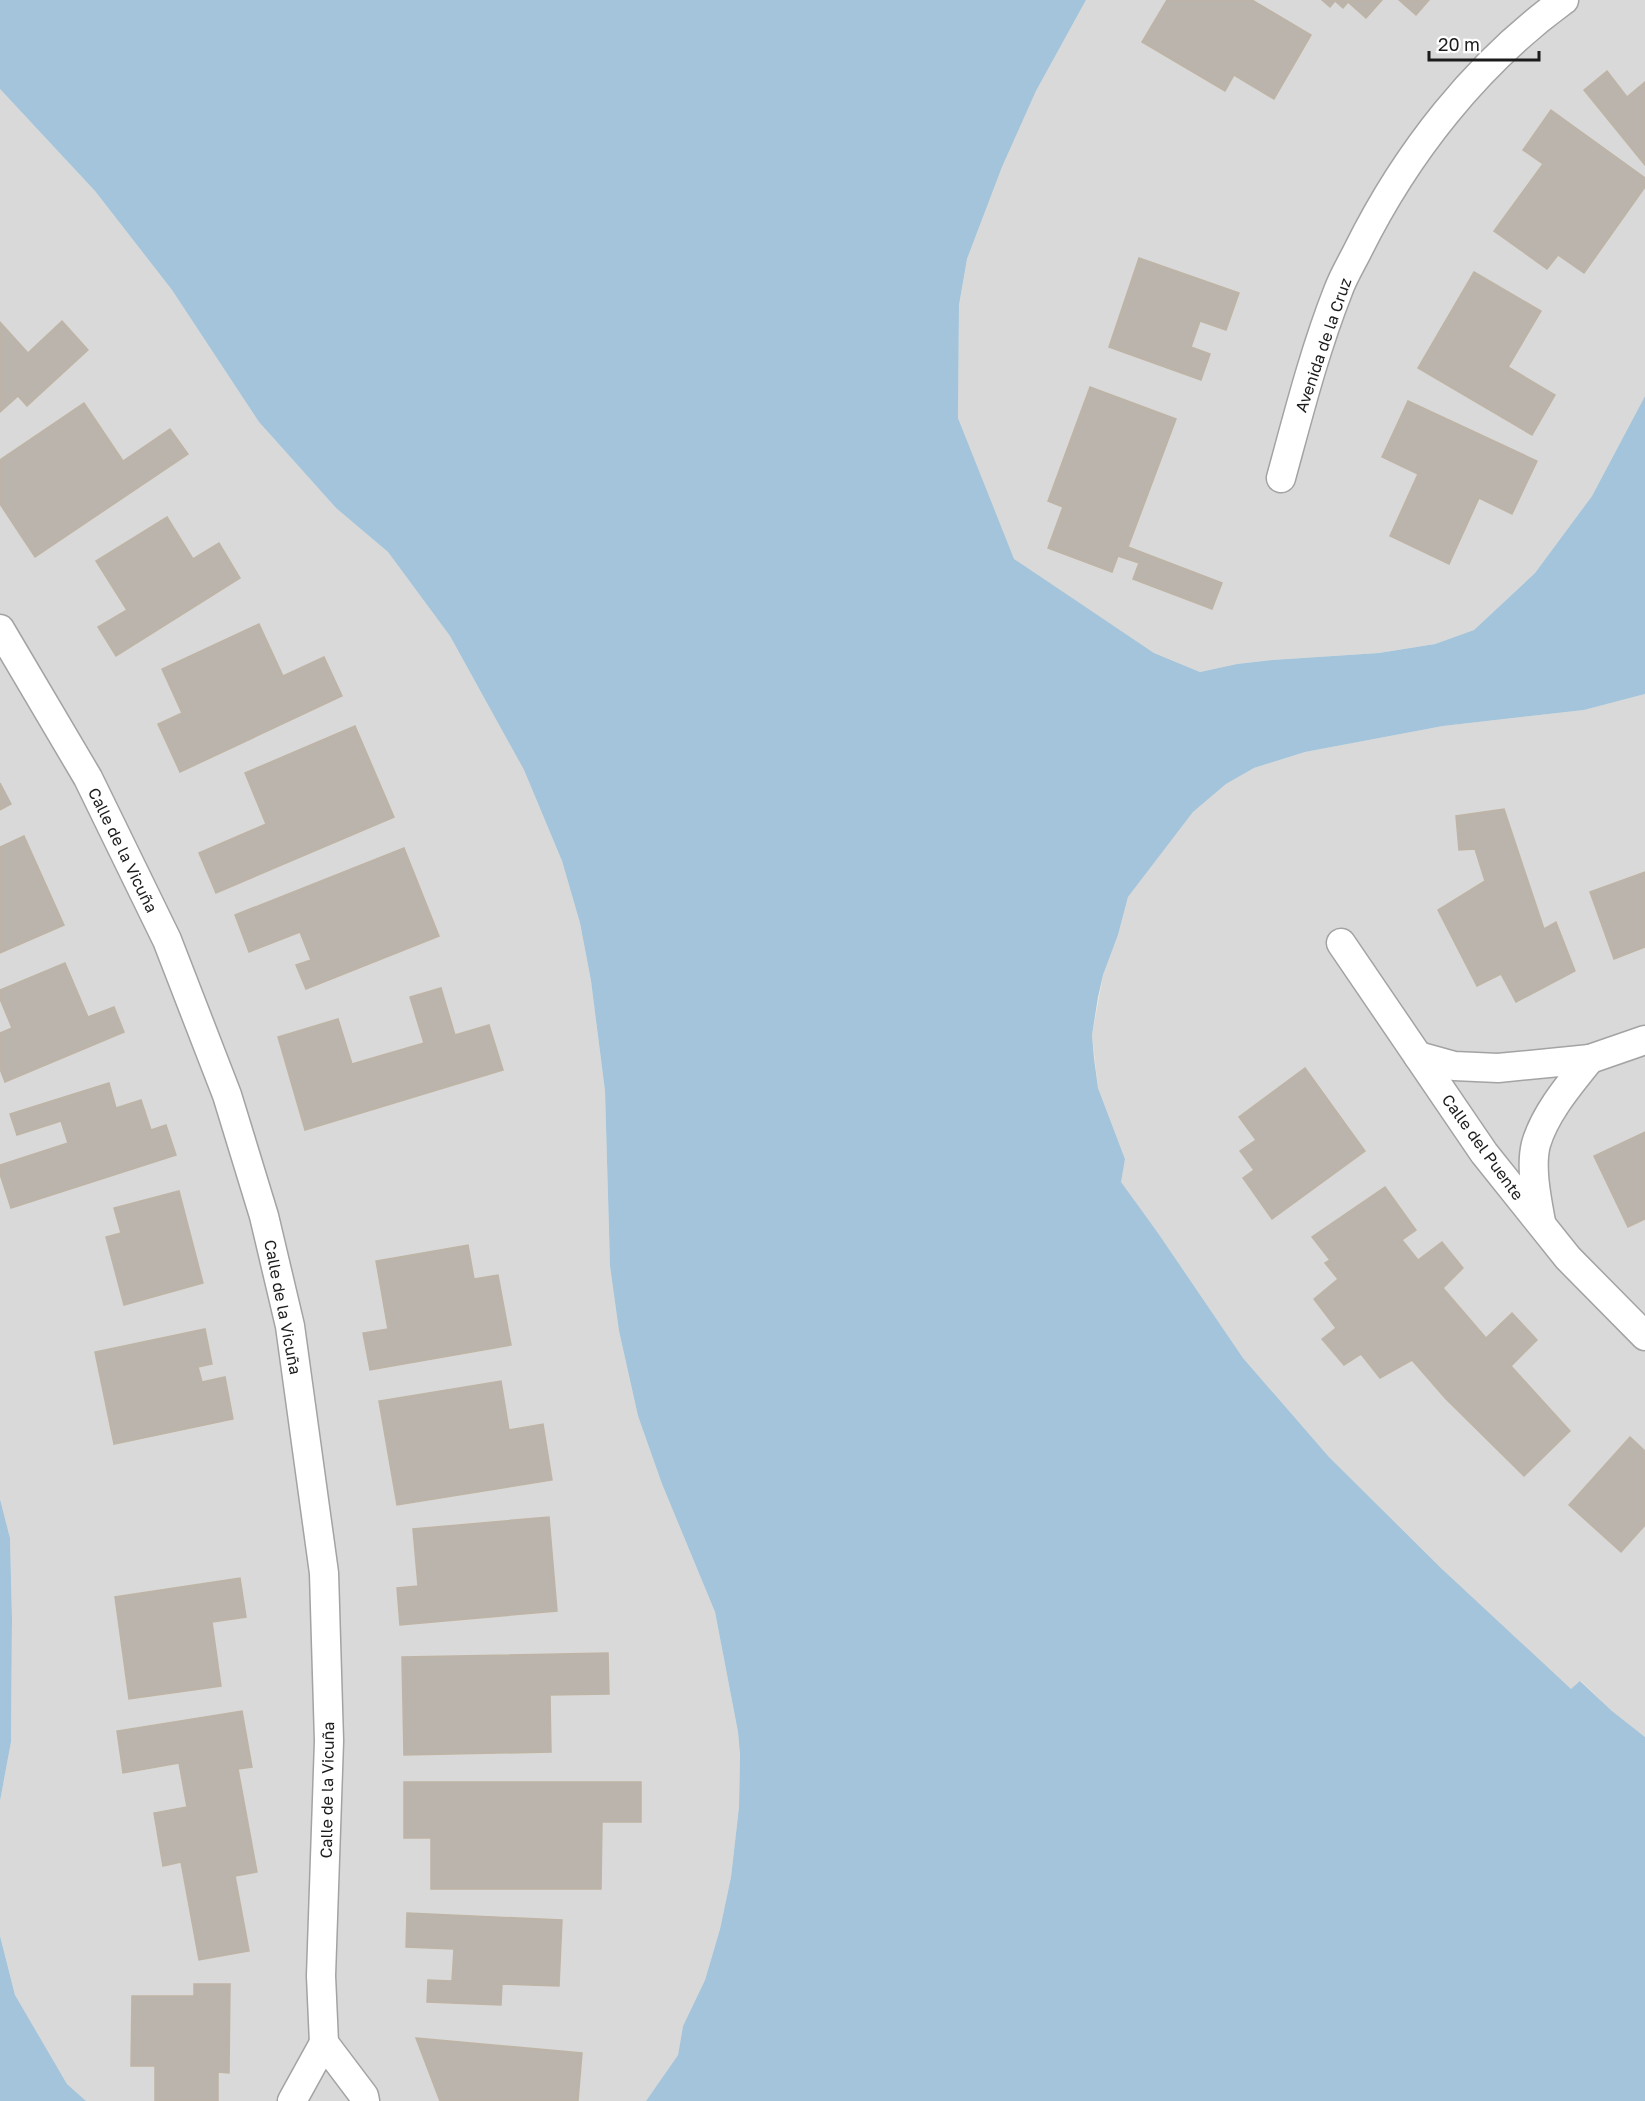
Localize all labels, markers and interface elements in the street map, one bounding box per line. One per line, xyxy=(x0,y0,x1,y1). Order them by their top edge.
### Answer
scale bar xyxy=(1429,24,1538,62)
text: 20 m xyxy=(1438,33,1480,55)
street label: Avenida de la Cruz xyxy=(1291,275,1355,415)
street label: Calle de la Vicuña xyxy=(84,784,162,916)
street label: Calle del Puente xyxy=(1438,1090,1528,1204)
street label: Calle de la Vicuña xyxy=(260,1238,306,1376)
street label: Calle de la Vicuña xyxy=(316,1721,338,1859)

